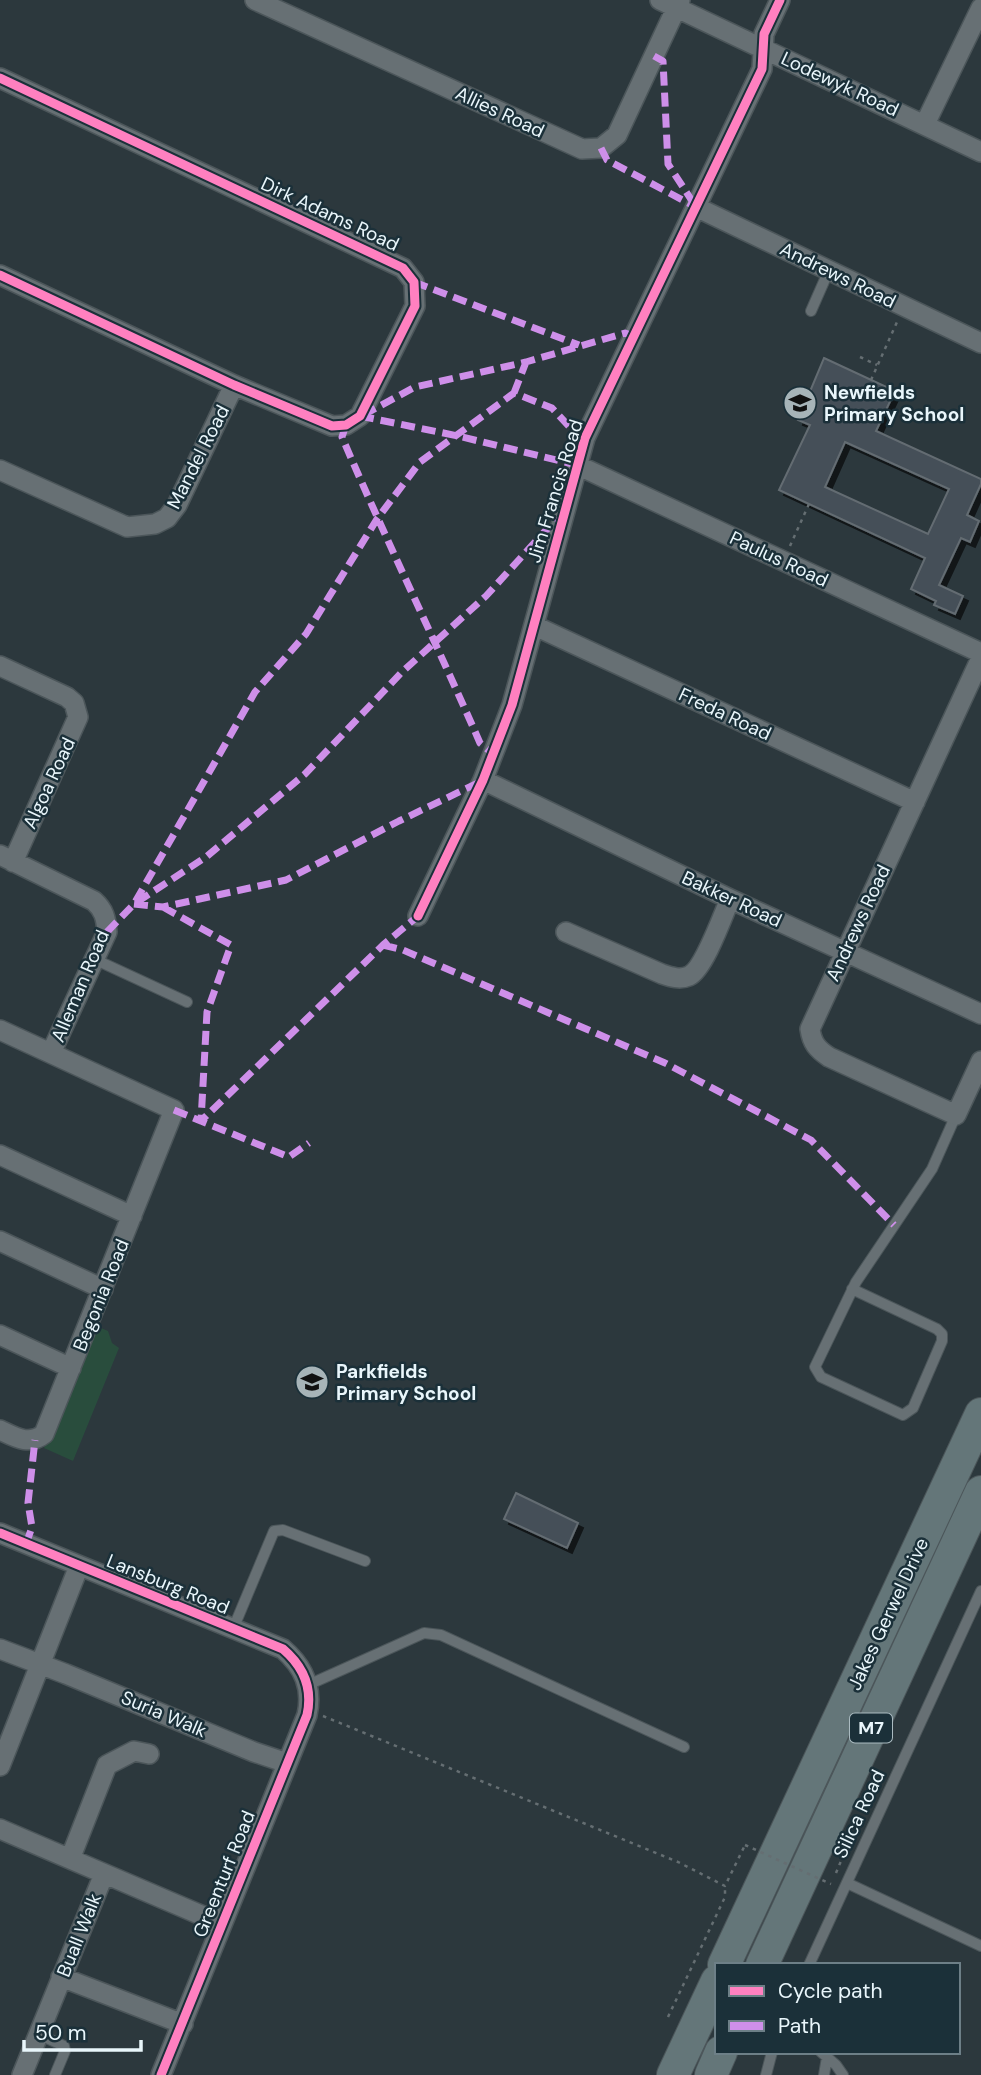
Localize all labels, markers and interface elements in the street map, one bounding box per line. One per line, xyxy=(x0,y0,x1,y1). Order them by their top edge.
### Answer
street label: Lodewyk Road xyxy=(777,46,903,122)
street label: Allies Road xyxy=(452,81,548,143)
street label: Dirk Adams Road xyxy=(257,171,403,257)
street label: Andrews Road xyxy=(776,236,900,314)
place label: Newfields Primary School xyxy=(824,380,964,427)
school or university icon: Newfields Primary School xyxy=(781,384,819,422)
street label: Mandel Road xyxy=(161,401,235,513)
street label: Jim Francis Road xyxy=(521,416,589,566)
street label: Paulus Road xyxy=(726,525,832,593)
street label: Freda Road xyxy=(675,682,775,746)
street label: Algoa Road xyxy=(17,733,81,833)
street label: Andrews Road xyxy=(820,861,896,985)
street label: Bakker Road xyxy=(678,865,786,933)
street label: Alleman Road xyxy=(45,926,115,1046)
street label: Begonia Road xyxy=(67,1235,135,1355)
place label: Parkfields Primary School xyxy=(336,1359,476,1406)
school or university icon: Parkfields Primary School xyxy=(293,1363,331,1401)
street label: Jakes Gerwel Drive xyxy=(842,1534,934,1694)
street label: Lansburg Road xyxy=(103,1548,233,1620)
street label: Suria Walk xyxy=(117,1685,211,1743)
road number: M7 xyxy=(850,1714,892,1742)
street label: Silica Road xyxy=(828,1766,890,1862)
street label: Greenturf Road xyxy=(187,1807,261,1941)
street label: Buall Walk xyxy=(51,1889,107,1980)
legend xyxy=(715,1963,960,2054)
text: Cycle path xyxy=(778,1977,883,2005)
scale bar xyxy=(24,2008,142,2052)
text: Path xyxy=(778,2012,821,2040)
text: 50 m xyxy=(35,2019,86,2047)

